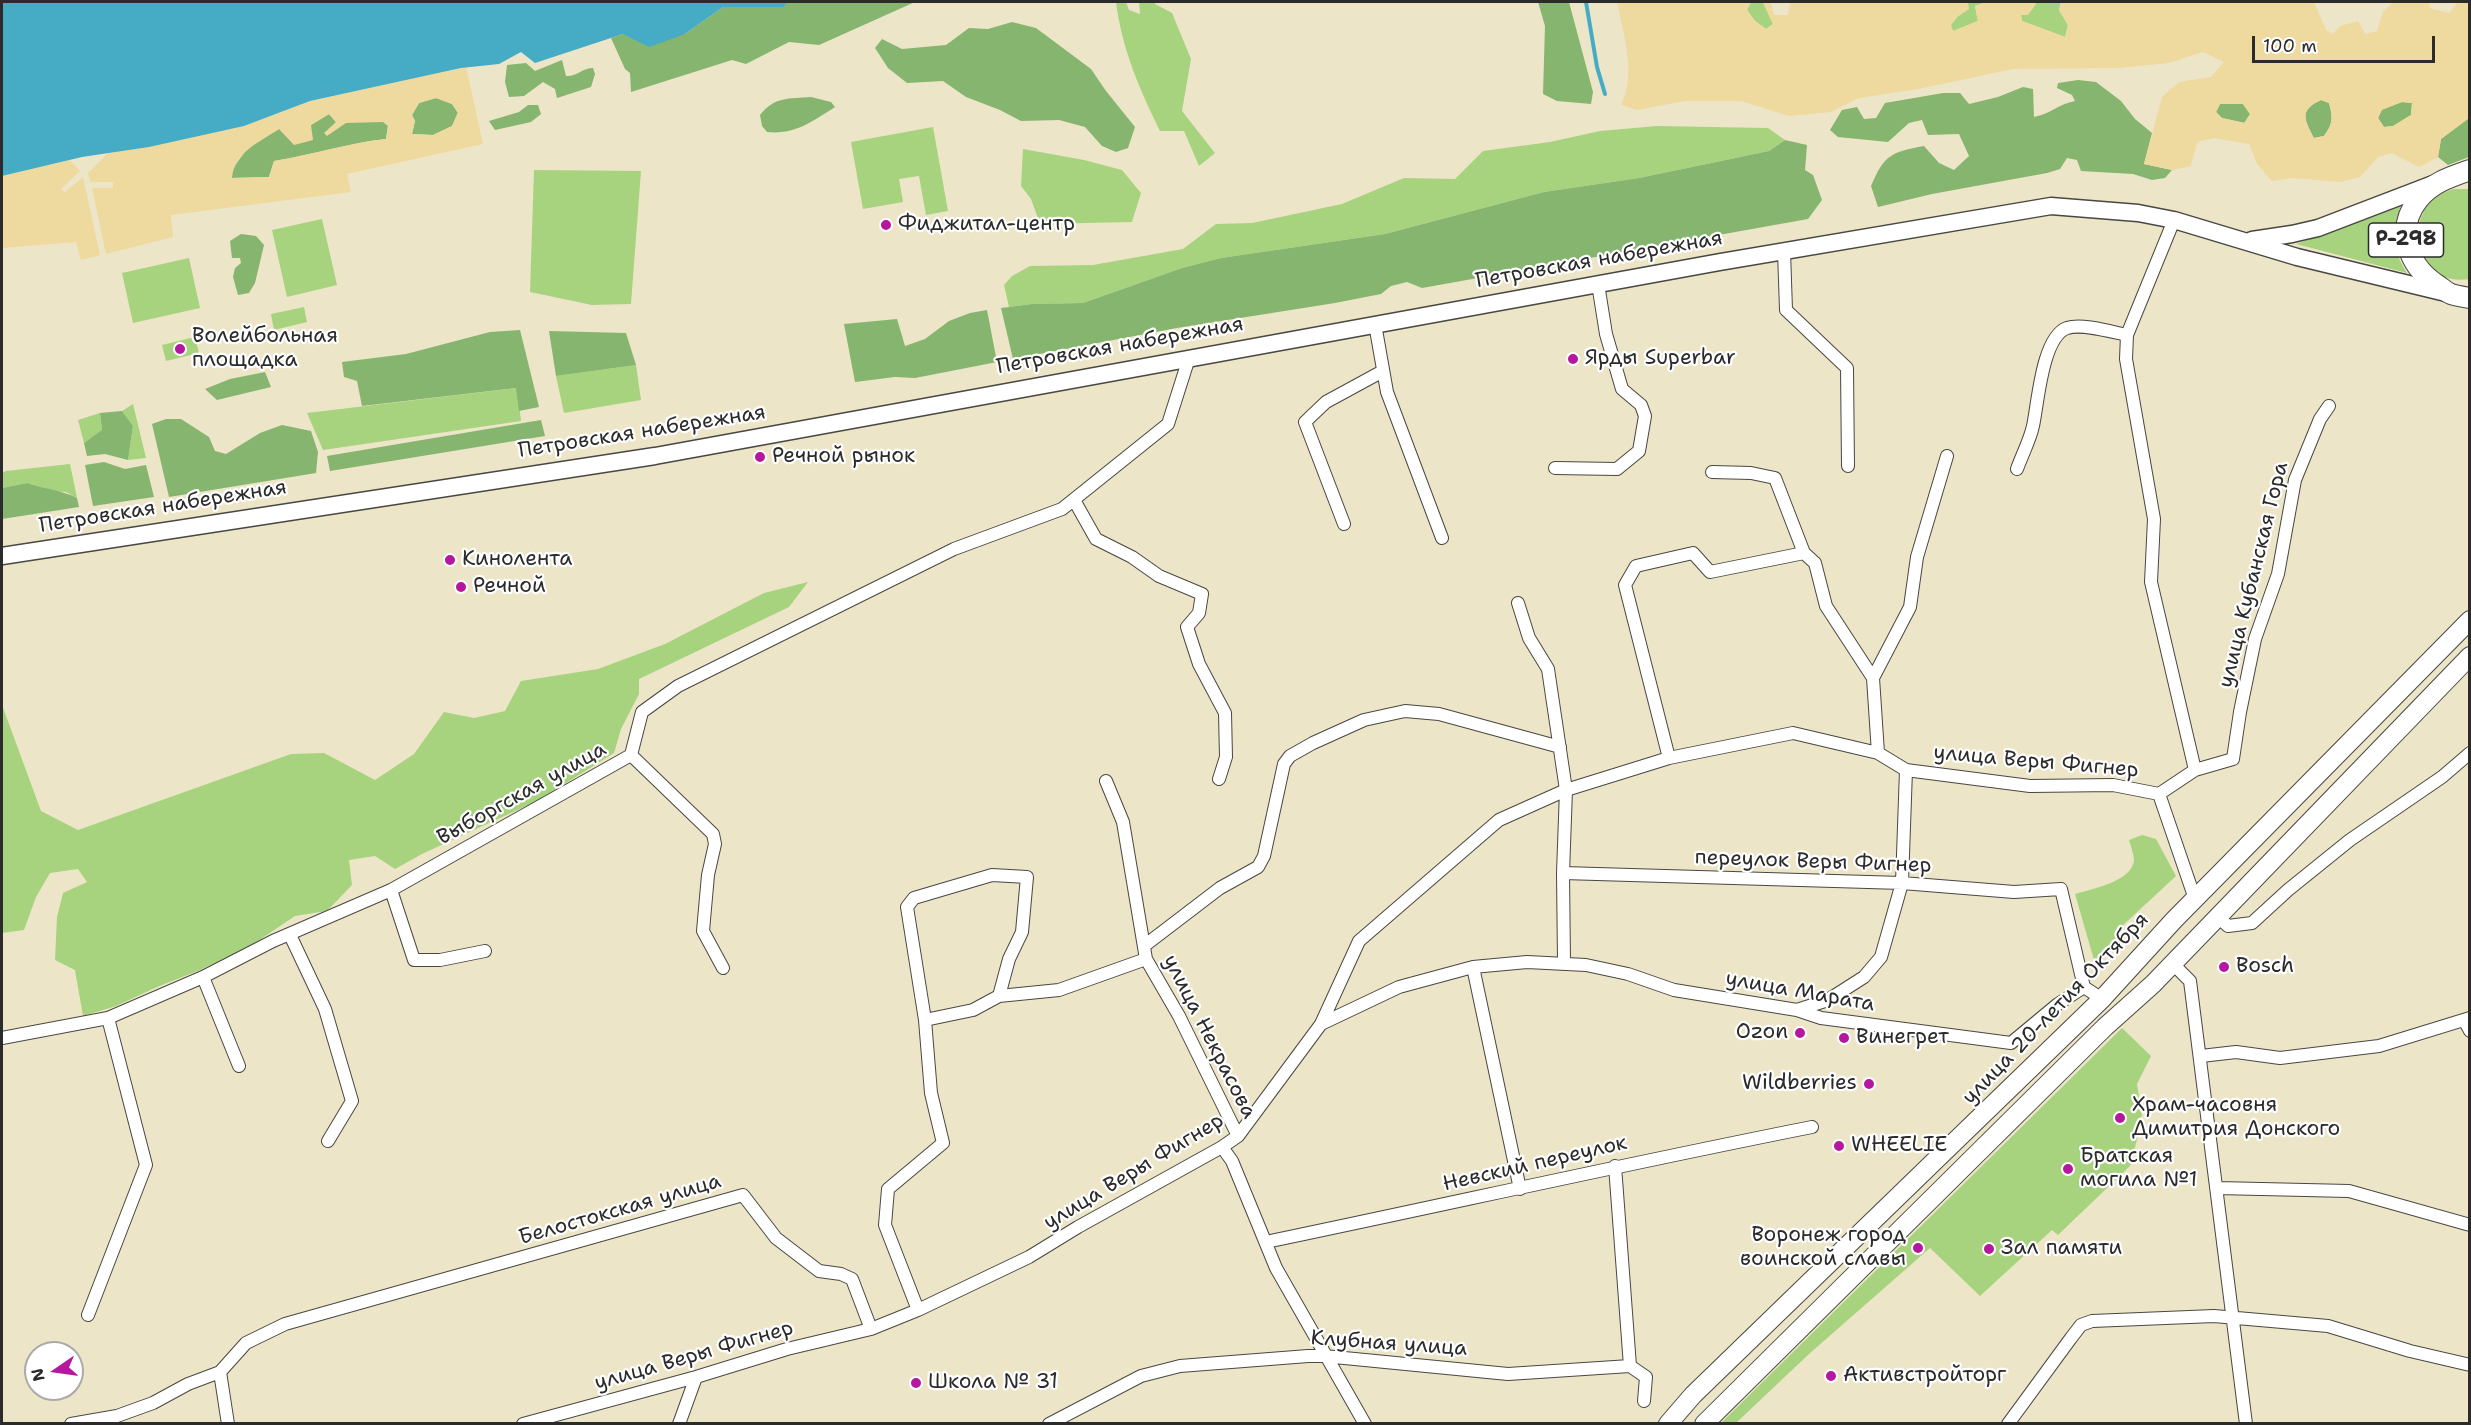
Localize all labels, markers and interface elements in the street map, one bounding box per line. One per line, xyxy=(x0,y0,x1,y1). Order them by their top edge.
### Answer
scale bar xyxy=(2255,24,2438,62)
text: 100 m xyxy=(2263,34,2317,58)
place label: Фиджитал-центр xyxy=(898,212,1075,238)
marker: Фиджитал-центр xyxy=(879,218,893,232)
road number: Р-298 xyxy=(2368,223,2444,257)
street label: Петровская набережная xyxy=(1474,226,1724,294)
street label: Петровская набережная xyxy=(995,312,1245,380)
place label: Волейбольная площадка xyxy=(192,324,338,374)
marker: Волейбольная площадка xyxy=(173,342,187,356)
place label: Ярды Superbar xyxy=(1585,346,1736,372)
marker: Ярды Superbar xyxy=(1566,352,1580,366)
street label: Петровская набережная xyxy=(516,400,768,464)
place label: Речной рынок xyxy=(772,444,915,470)
marker: Речной рынок xyxy=(753,450,767,464)
street label: улица Кубанская Гора xyxy=(2214,459,2294,691)
street label: Петровская набережная xyxy=(37,475,289,539)
place label: Кинолента xyxy=(462,547,572,573)
marker: Кинолента xyxy=(443,553,457,567)
place label: Речной xyxy=(473,574,546,600)
marker: Речной xyxy=(454,580,468,594)
street label: Выборгская улица xyxy=(433,737,611,851)
street label: улица Веры Фигнер xyxy=(1932,740,2140,784)
street label: переулок Веры Фигнер xyxy=(1694,845,1932,879)
street label: улица 20-летия Октября xyxy=(1958,908,2154,1110)
street label: улица Некрасова xyxy=(1157,951,1261,1123)
place label: Bosch xyxy=(2236,954,2294,980)
marker: Bosch xyxy=(2217,960,2231,974)
street label: улица Марата xyxy=(1723,966,1877,1018)
place label: Ozon xyxy=(1736,1020,1788,1046)
place label: Винегрет xyxy=(1856,1025,1949,1051)
marker: Ozon xyxy=(1793,1026,1807,1040)
marker: Винегрет xyxy=(1837,1031,1851,1045)
place label: Wildberries xyxy=(1742,1071,1857,1097)
marker: Wildberries xyxy=(1862,1077,1876,1091)
place label: Храм-часовня Димитрия Донского xyxy=(2132,1093,2340,1143)
street label: улица Веры Фигнер xyxy=(1039,1108,1229,1236)
marker: Храм-часовня Димитрия Донского xyxy=(2113,1111,2127,1125)
street label: Невский переулок xyxy=(1440,1131,1630,1197)
place label: WHEELIE xyxy=(1851,1133,1948,1159)
marker: WHEELIE xyxy=(1832,1139,1846,1153)
place label: Братская могила №1 xyxy=(2080,1144,2197,1194)
marker: Братская могила №1 xyxy=(2061,1162,2075,1176)
street label: Белостокская улица xyxy=(516,1169,724,1251)
place label: Воронеж город воинской славы xyxy=(1740,1223,1906,1273)
place label: Зал памяти xyxy=(2001,1236,2122,1262)
marker: Воронеж город воинской славы xyxy=(1911,1241,1925,1255)
marker: Зал памяти xyxy=(1982,1242,1996,1256)
street label: улица Веры Фигнер xyxy=(592,1316,796,1396)
street label: Клубная улица xyxy=(1310,1326,1468,1362)
north arrow xyxy=(24,1341,84,1401)
place label: Активстройторг xyxy=(1843,1363,2006,1389)
text: N xyxy=(26,1366,50,1383)
marker: Активстройторг xyxy=(1824,1369,1838,1383)
place label: Школа № 31 xyxy=(928,1370,1058,1396)
marker: Школа № 31 xyxy=(909,1376,923,1390)

